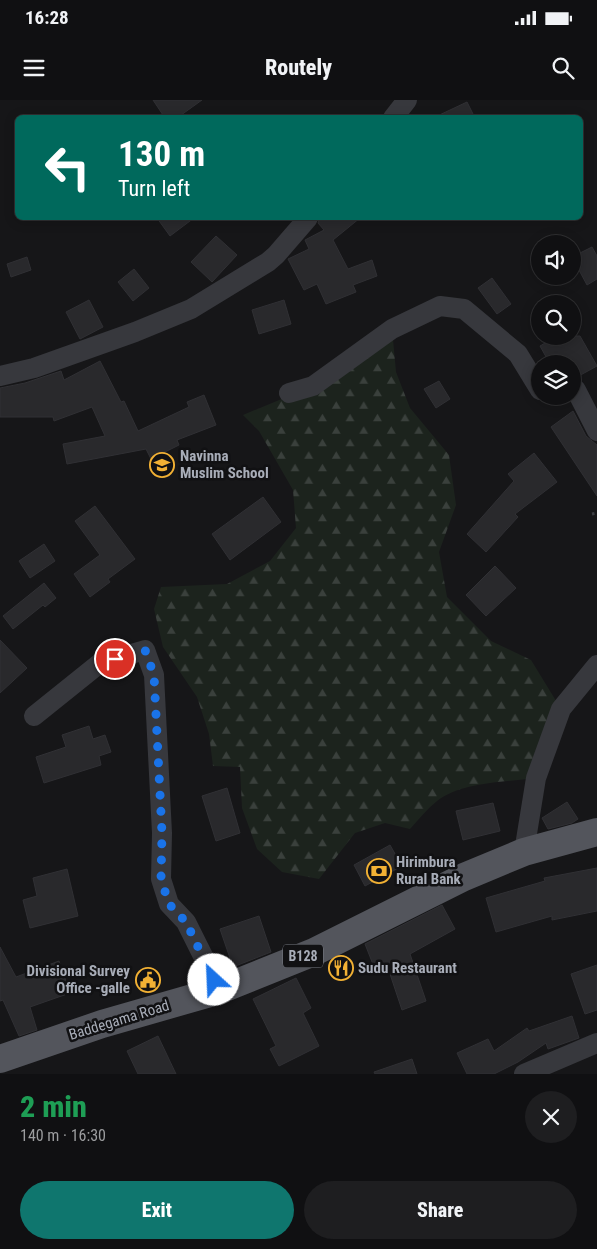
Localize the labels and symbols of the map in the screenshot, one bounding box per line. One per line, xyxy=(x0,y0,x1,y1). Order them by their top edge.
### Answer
place label: Navinna Muslim School xyxy=(180,447,269,482)
school or university icon: Navinna Muslim School xyxy=(149,452,175,478)
pin xyxy=(94,638,136,680)
place label: Hirimbura Rural Bank xyxy=(396,853,462,888)
bank icon: Hirimbura Rural Bank xyxy=(366,858,392,884)
road number: B128 xyxy=(283,944,323,968)
position arrow xyxy=(187,953,239,1005)
restaurant icon: Sudu Restaurant xyxy=(328,955,354,981)
place label: Sudu Restaurant xyxy=(358,959,457,977)
place label: Divisional Survey Office -galle xyxy=(27,962,130,997)
public building icon: Divisional Survey Office -galle xyxy=(135,967,161,993)
street label: Baddegama Road xyxy=(67,996,171,1044)

